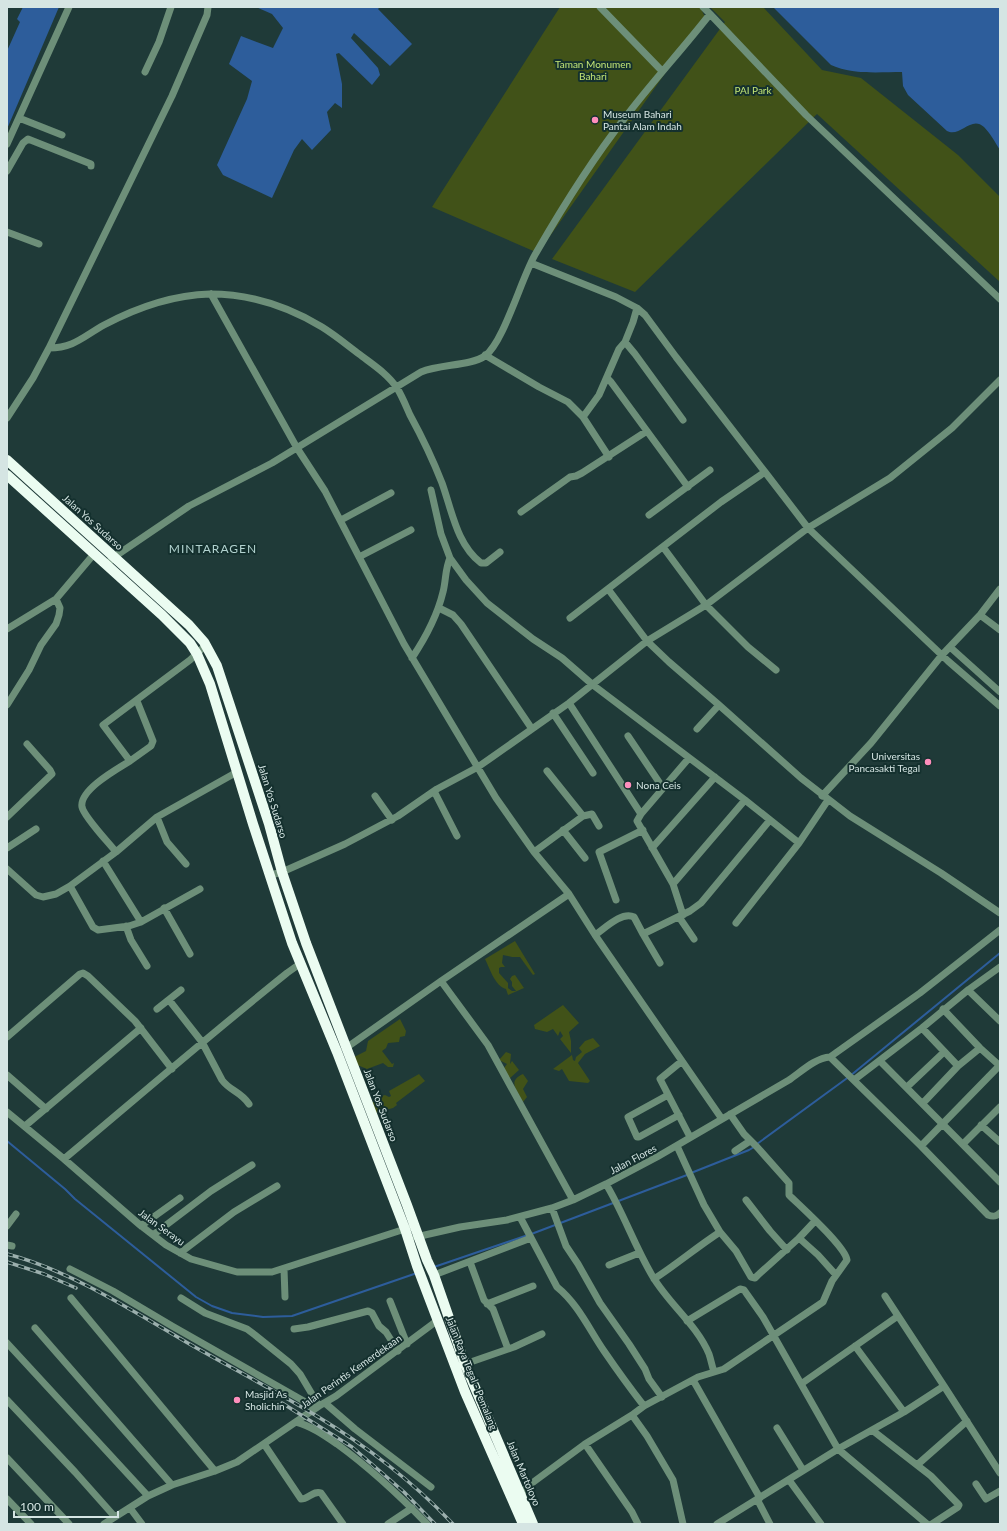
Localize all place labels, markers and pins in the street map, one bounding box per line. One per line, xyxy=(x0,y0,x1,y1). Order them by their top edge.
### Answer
place label: Museum Bahari Pantai Alam Indah xyxy=(603,108,682,132)
marker: Museum Bahari Pantai Alam Indah xyxy=(590,115,600,125)
place label: Universitas Pancasakti Tegal xyxy=(849,750,920,774)
marker: Universitas Pancasakti Tegal xyxy=(923,757,933,767)
place label: Nona Ceis xyxy=(636,779,681,791)
marker: Nona Ceis xyxy=(623,780,633,790)
place label: Masjid As Sholichin xyxy=(245,1388,287,1412)
marker: Masjid As Sholichin xyxy=(232,1395,242,1405)

